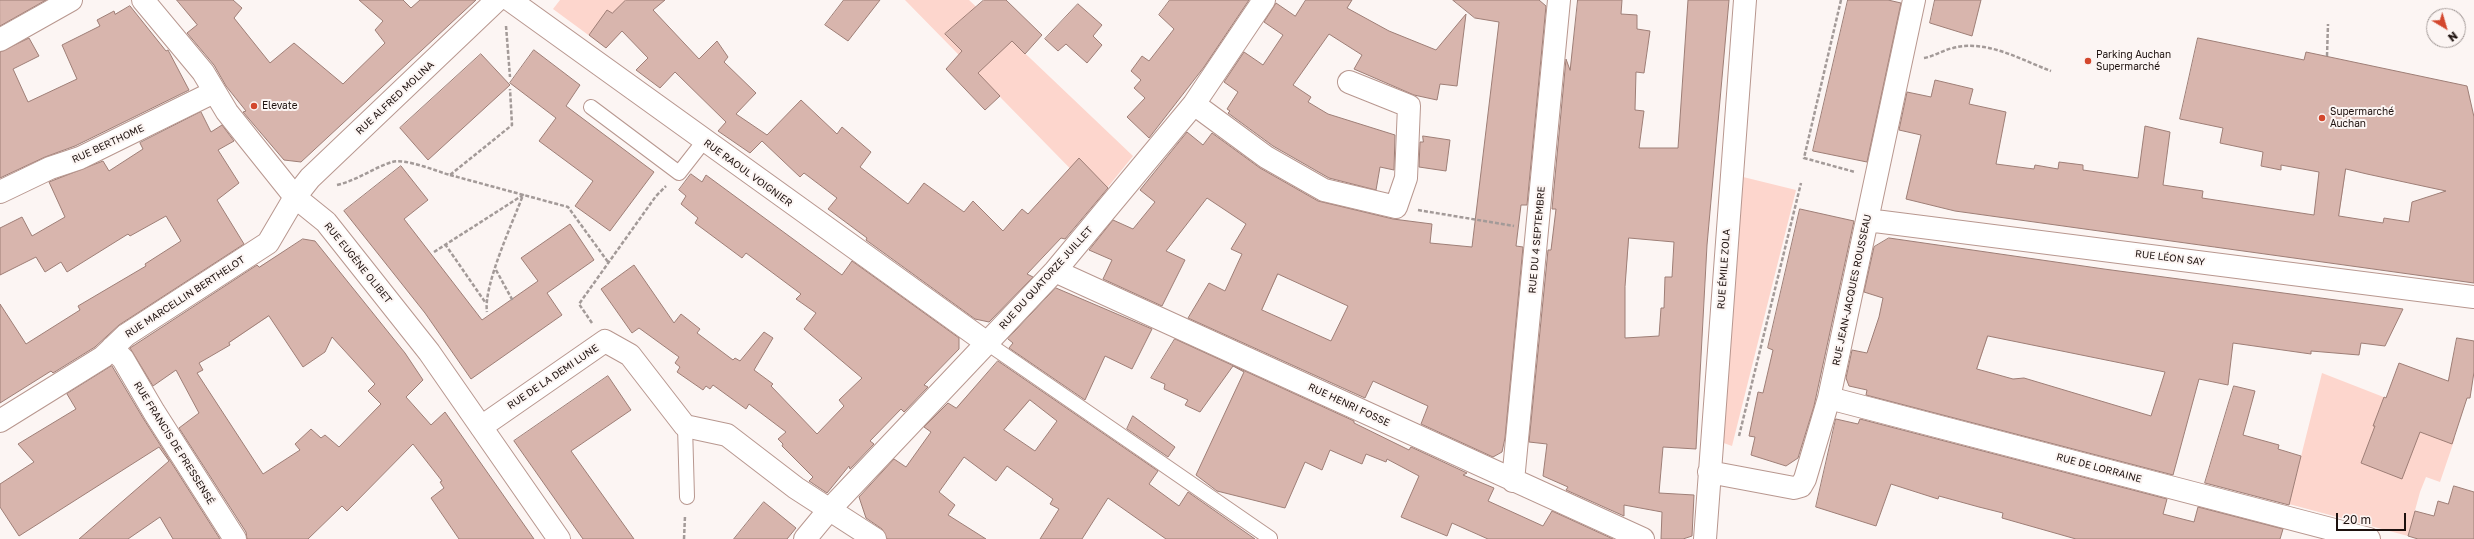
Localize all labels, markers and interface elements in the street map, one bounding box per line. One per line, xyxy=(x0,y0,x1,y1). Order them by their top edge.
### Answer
north arrow xyxy=(2426,8,2466,48)
text: N xyxy=(2446,29,2460,45)
place label: Parking Auchan Supermarché xyxy=(2096,49,2171,72)
marker: Parking Auchan Supermarché xyxy=(2083,56,2093,66)
street label: RUE ALFRED MOLINA xyxy=(353,59,437,137)
place label: Elevate xyxy=(262,100,297,112)
marker: Elevate xyxy=(249,101,259,111)
place label: Supermarché Auchan xyxy=(2330,106,2394,130)
marker: Supermarché Auchan xyxy=(2317,113,2327,123)
street label: RUE BERTHOME xyxy=(70,122,146,166)
street label: RUE RAOUL VOIGNIER xyxy=(701,137,795,209)
street label: RUE DU 4 SEPTEMBRE xyxy=(1526,186,1548,294)
street label: RUE JEAN-JACQUES ROUSSEAU xyxy=(1830,213,1874,367)
street label: RUE EUGÈNE OLIBET xyxy=(322,220,394,306)
street label: RUE DU QUATORZE JUILLET xyxy=(997,224,1095,332)
street label: RUE ÉMILE ZOLA xyxy=(1715,228,1733,310)
street label: RUE LÉON SAY xyxy=(2134,248,2206,268)
street label: RUE MARCELLIN BERTHELOT xyxy=(123,254,247,340)
street label: RUE DE LA DEMI LUNE xyxy=(505,342,601,412)
street label: RUE FRANCIS DE PRESSENSÉ xyxy=(131,379,217,507)
street label: RUE HENRI FOSSE xyxy=(1306,381,1392,429)
street label: RUE DE LORRAINE xyxy=(2055,451,2143,485)
scale bar xyxy=(2338,505,2408,531)
text: 20 m xyxy=(2343,512,2371,527)

